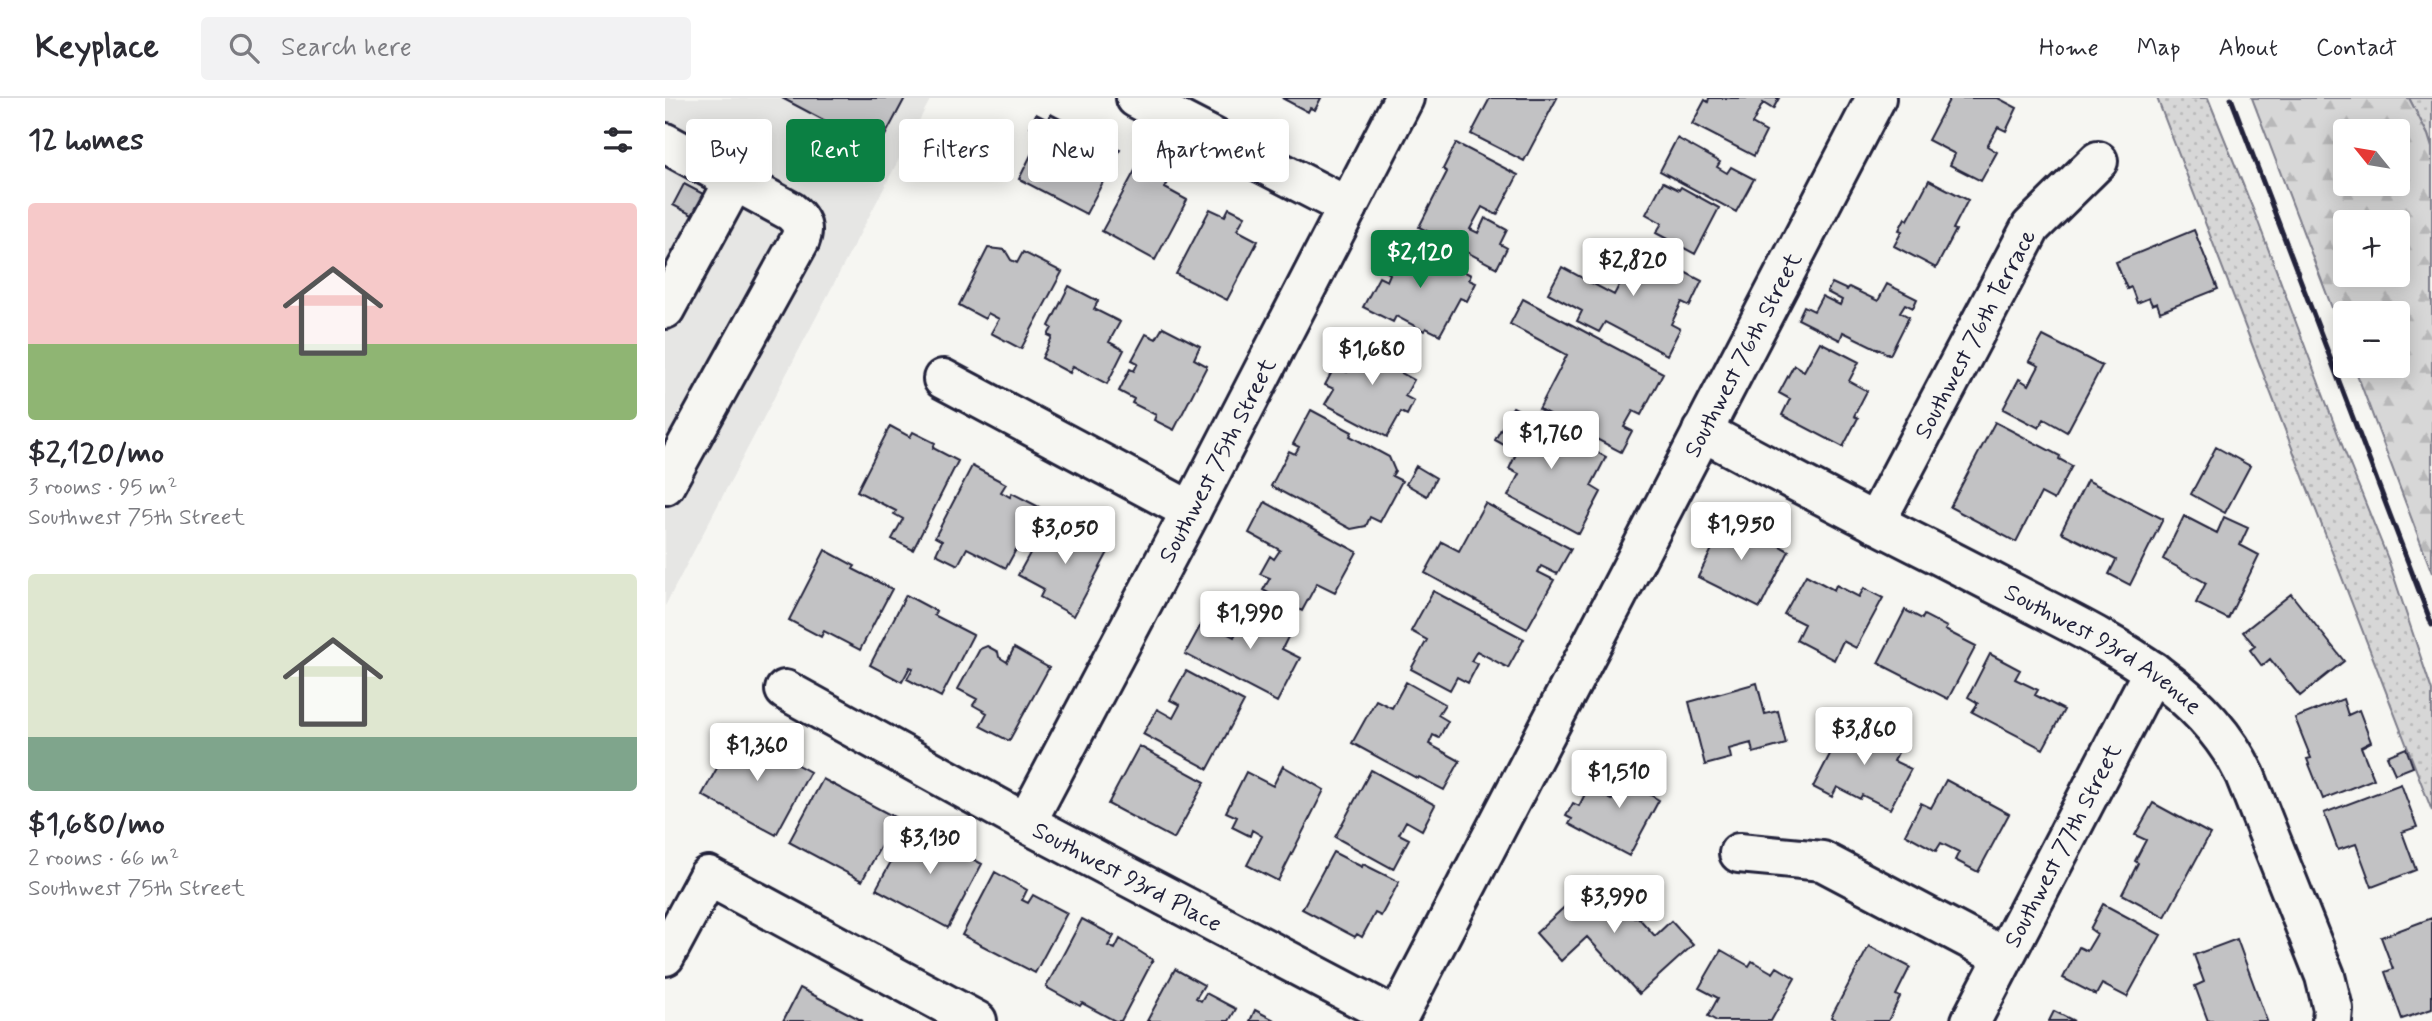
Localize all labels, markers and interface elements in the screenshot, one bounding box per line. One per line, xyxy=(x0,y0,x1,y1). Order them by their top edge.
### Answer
search box xyxy=(201,17,691,80)
text: Keyplace xyxy=(35,26,159,70)
icon: search xyxy=(225,29,263,67)
text: Search here xyxy=(281,31,412,65)
text: Home xyxy=(2039,33,2099,64)
text: Map xyxy=(2137,33,2181,64)
text: About xyxy=(2219,33,2278,64)
text: Contact xyxy=(2316,33,2397,64)
chip: Buy xyxy=(686,119,772,182)
chip: Rent xyxy=(786,119,885,182)
chip: Filters xyxy=(899,119,1014,182)
chip: New xyxy=(1028,119,1118,182)
chip: Apartment xyxy=(1132,119,1289,182)
north arrow xyxy=(2333,119,2410,196)
map controls xyxy=(2333,119,2410,378)
text: 12 homes xyxy=(28,121,144,160)
icon: filters xyxy=(599,121,637,159)
button: + xyxy=(2333,210,2410,287)
street label: Southwest 76th Terrace xyxy=(1908,224,2044,445)
pin: $2,120 xyxy=(1363,230,1477,290)
text: $2,120 xyxy=(1387,238,1453,268)
pin: $2,820 xyxy=(1576,238,1690,298)
text: $2,820 xyxy=(1599,246,1667,276)
icon: home xyxy=(270,248,396,374)
street label: Southwest 76th Street xyxy=(1678,248,1810,463)
button: − xyxy=(2333,301,2410,378)
pin: $1,680 xyxy=(1315,328,1429,387)
text: $1,680 xyxy=(1339,335,1405,365)
street label: Southwest 75th Street xyxy=(1152,353,1284,569)
pin: $1,760 xyxy=(1494,412,1608,471)
text: $1,760 xyxy=(1519,419,1583,449)
text: $2,120/mo xyxy=(28,434,164,473)
text: 3 rooms · 95 m² xyxy=(28,473,177,503)
text: Southwest 75th Street xyxy=(28,503,245,533)
pin: $1,950 xyxy=(1684,503,1798,562)
pin: $3,050 xyxy=(1008,506,1122,566)
text: $1,950 xyxy=(1707,510,1775,540)
text: $3,050 xyxy=(1031,514,1099,544)
street label: Southwest 93rd Avenue xyxy=(1999,577,2208,722)
pin: $1,990 xyxy=(1193,592,1307,651)
text: $1,990 xyxy=(1216,599,1284,629)
icon: home xyxy=(270,619,396,745)
pin: $3,860 xyxy=(1807,708,1921,767)
text: $3,860 xyxy=(1831,715,1897,745)
pin: $1,360 xyxy=(700,724,814,783)
text: $1,360 xyxy=(726,731,788,761)
street label: Southwest 77th Street xyxy=(1998,739,2130,953)
pin: $1,510 xyxy=(1562,750,1676,810)
text: $1,510 xyxy=(1588,758,1650,788)
text: $1,680/mo xyxy=(28,805,165,844)
street label: Southwest 93rd Place xyxy=(1027,815,1227,940)
pin: $3,130 xyxy=(873,816,987,876)
text: $3,130 xyxy=(899,824,961,854)
text: 2 rooms · 66 m² xyxy=(28,844,179,874)
text: Southwest 75th Street xyxy=(28,874,245,904)
pin: $3,990 xyxy=(1557,876,1671,935)
text: $3,990 xyxy=(1580,883,1648,913)

